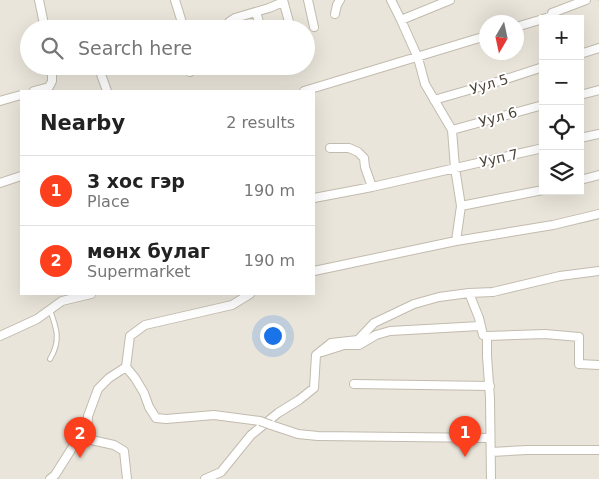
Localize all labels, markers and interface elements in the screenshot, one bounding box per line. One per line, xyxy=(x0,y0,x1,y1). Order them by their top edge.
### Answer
north arrow xyxy=(479,15,524,60)
map controls xyxy=(539,15,584,195)
button: + xyxy=(539,15,584,60)
search box xyxy=(20,20,315,75)
icon: search xyxy=(38,34,66,62)
text: Search here xyxy=(78,37,192,59)
button: − xyxy=(539,60,584,105)
street label: Уул 5 xyxy=(468,71,510,97)
street label: Уул 6 xyxy=(477,104,519,130)
button: locate xyxy=(539,105,584,150)
text: Nearby xyxy=(40,111,125,135)
text: 2 results xyxy=(226,113,295,132)
street label: Ууп 7 xyxy=(478,146,520,170)
button: layers xyxy=(539,150,584,195)
text: 3 хос гэр xyxy=(87,170,185,192)
text: 1 xyxy=(50,181,62,200)
text: 190 m xyxy=(244,181,295,200)
text: Place xyxy=(87,192,130,211)
text: мөнх булаг xyxy=(87,240,210,262)
text: 2 xyxy=(50,251,62,270)
text: 190 m xyxy=(244,251,295,270)
text: Supermarket xyxy=(87,262,190,281)
your location xyxy=(260,323,286,349)
pin: 1 xyxy=(449,416,481,457)
pin: 2 xyxy=(64,417,96,458)

